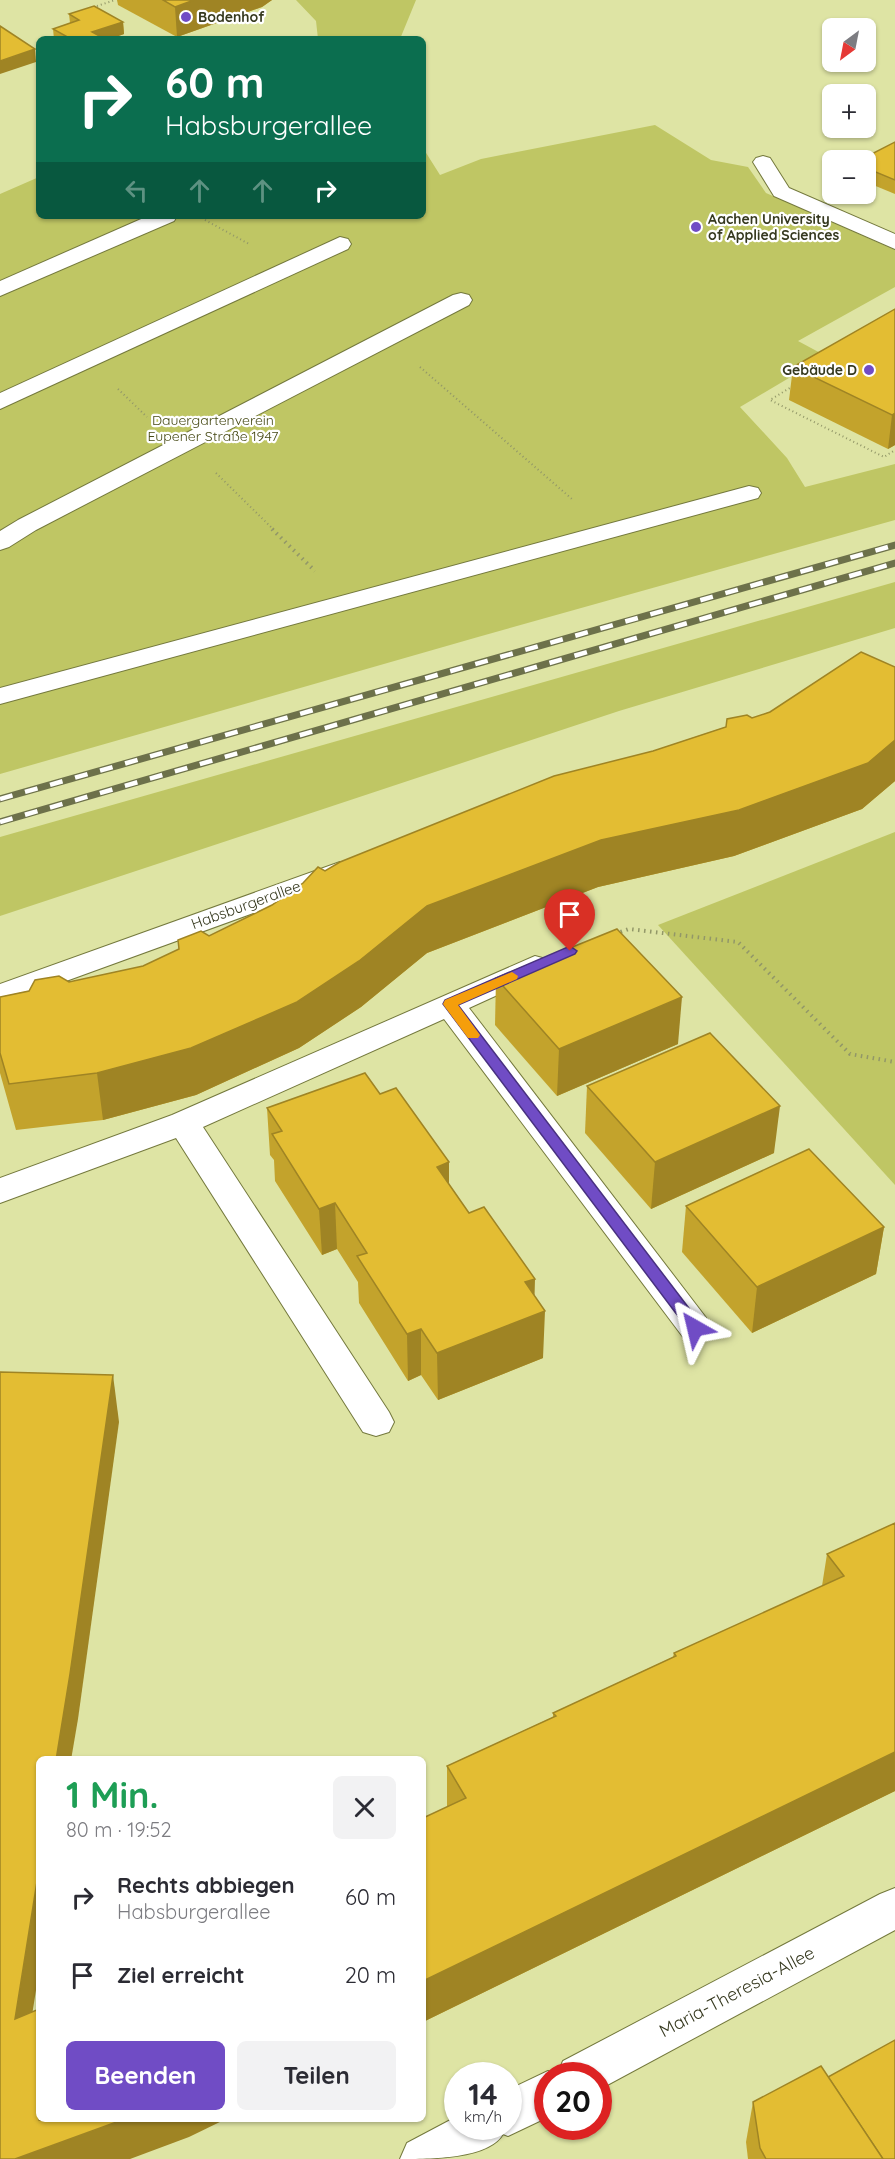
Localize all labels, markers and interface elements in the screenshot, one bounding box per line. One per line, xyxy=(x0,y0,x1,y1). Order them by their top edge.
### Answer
place label: Bodenhof xyxy=(198,8,265,26)
marker: Bodenhof xyxy=(179,10,193,24)
north arrow xyxy=(822,18,876,72)
map controls xyxy=(822,18,876,204)
text: 60 m xyxy=(165,56,265,109)
icon: right xyxy=(66,60,144,138)
button: + xyxy=(822,84,876,138)
text: Habsburgerallee xyxy=(165,108,372,142)
button: − xyxy=(822,150,876,204)
icon: left xyxy=(120,174,153,207)
icon: ahead xyxy=(183,174,216,207)
icon: ahead xyxy=(246,174,279,207)
icon: right xyxy=(309,174,342,207)
place label: Aachen University of Applied Sciences xyxy=(708,210,839,244)
marker: Aachen University of Applied Sciences xyxy=(689,220,703,234)
place label: Gebäude D xyxy=(782,361,857,379)
marker: Gebäude D xyxy=(862,363,876,377)
park label: Dauergartenverein Eupener Straße 1947 xyxy=(147,411,279,445)
street label: Habsburgerallee xyxy=(188,876,303,933)
pin xyxy=(544,889,595,951)
icon: arrive xyxy=(553,898,586,931)
position arrow xyxy=(663,1296,727,1360)
text: 1 Min. xyxy=(66,1772,158,1817)
button: close xyxy=(333,1776,396,1839)
text: 80 m · 19:52 xyxy=(66,1817,172,1842)
text: Rechts abbiegen xyxy=(117,1871,295,1899)
icon: right xyxy=(66,1881,99,1914)
text: 60 m xyxy=(345,1883,396,1911)
text: Habsburgerallee xyxy=(117,1899,270,1924)
street label: Maria-Theresia-Allee xyxy=(655,1941,818,2042)
icon: arrive xyxy=(66,1959,99,1992)
text: Ziel erreicht xyxy=(117,1961,245,1989)
text: 20 m xyxy=(345,1961,396,1989)
button: Beenden xyxy=(66,2041,225,2110)
button: Teilen xyxy=(237,2041,396,2110)
speed limit sign: 20 xyxy=(534,2062,612,2140)
text: 14 xyxy=(468,2075,498,2113)
text: km/h xyxy=(464,2107,502,2126)

